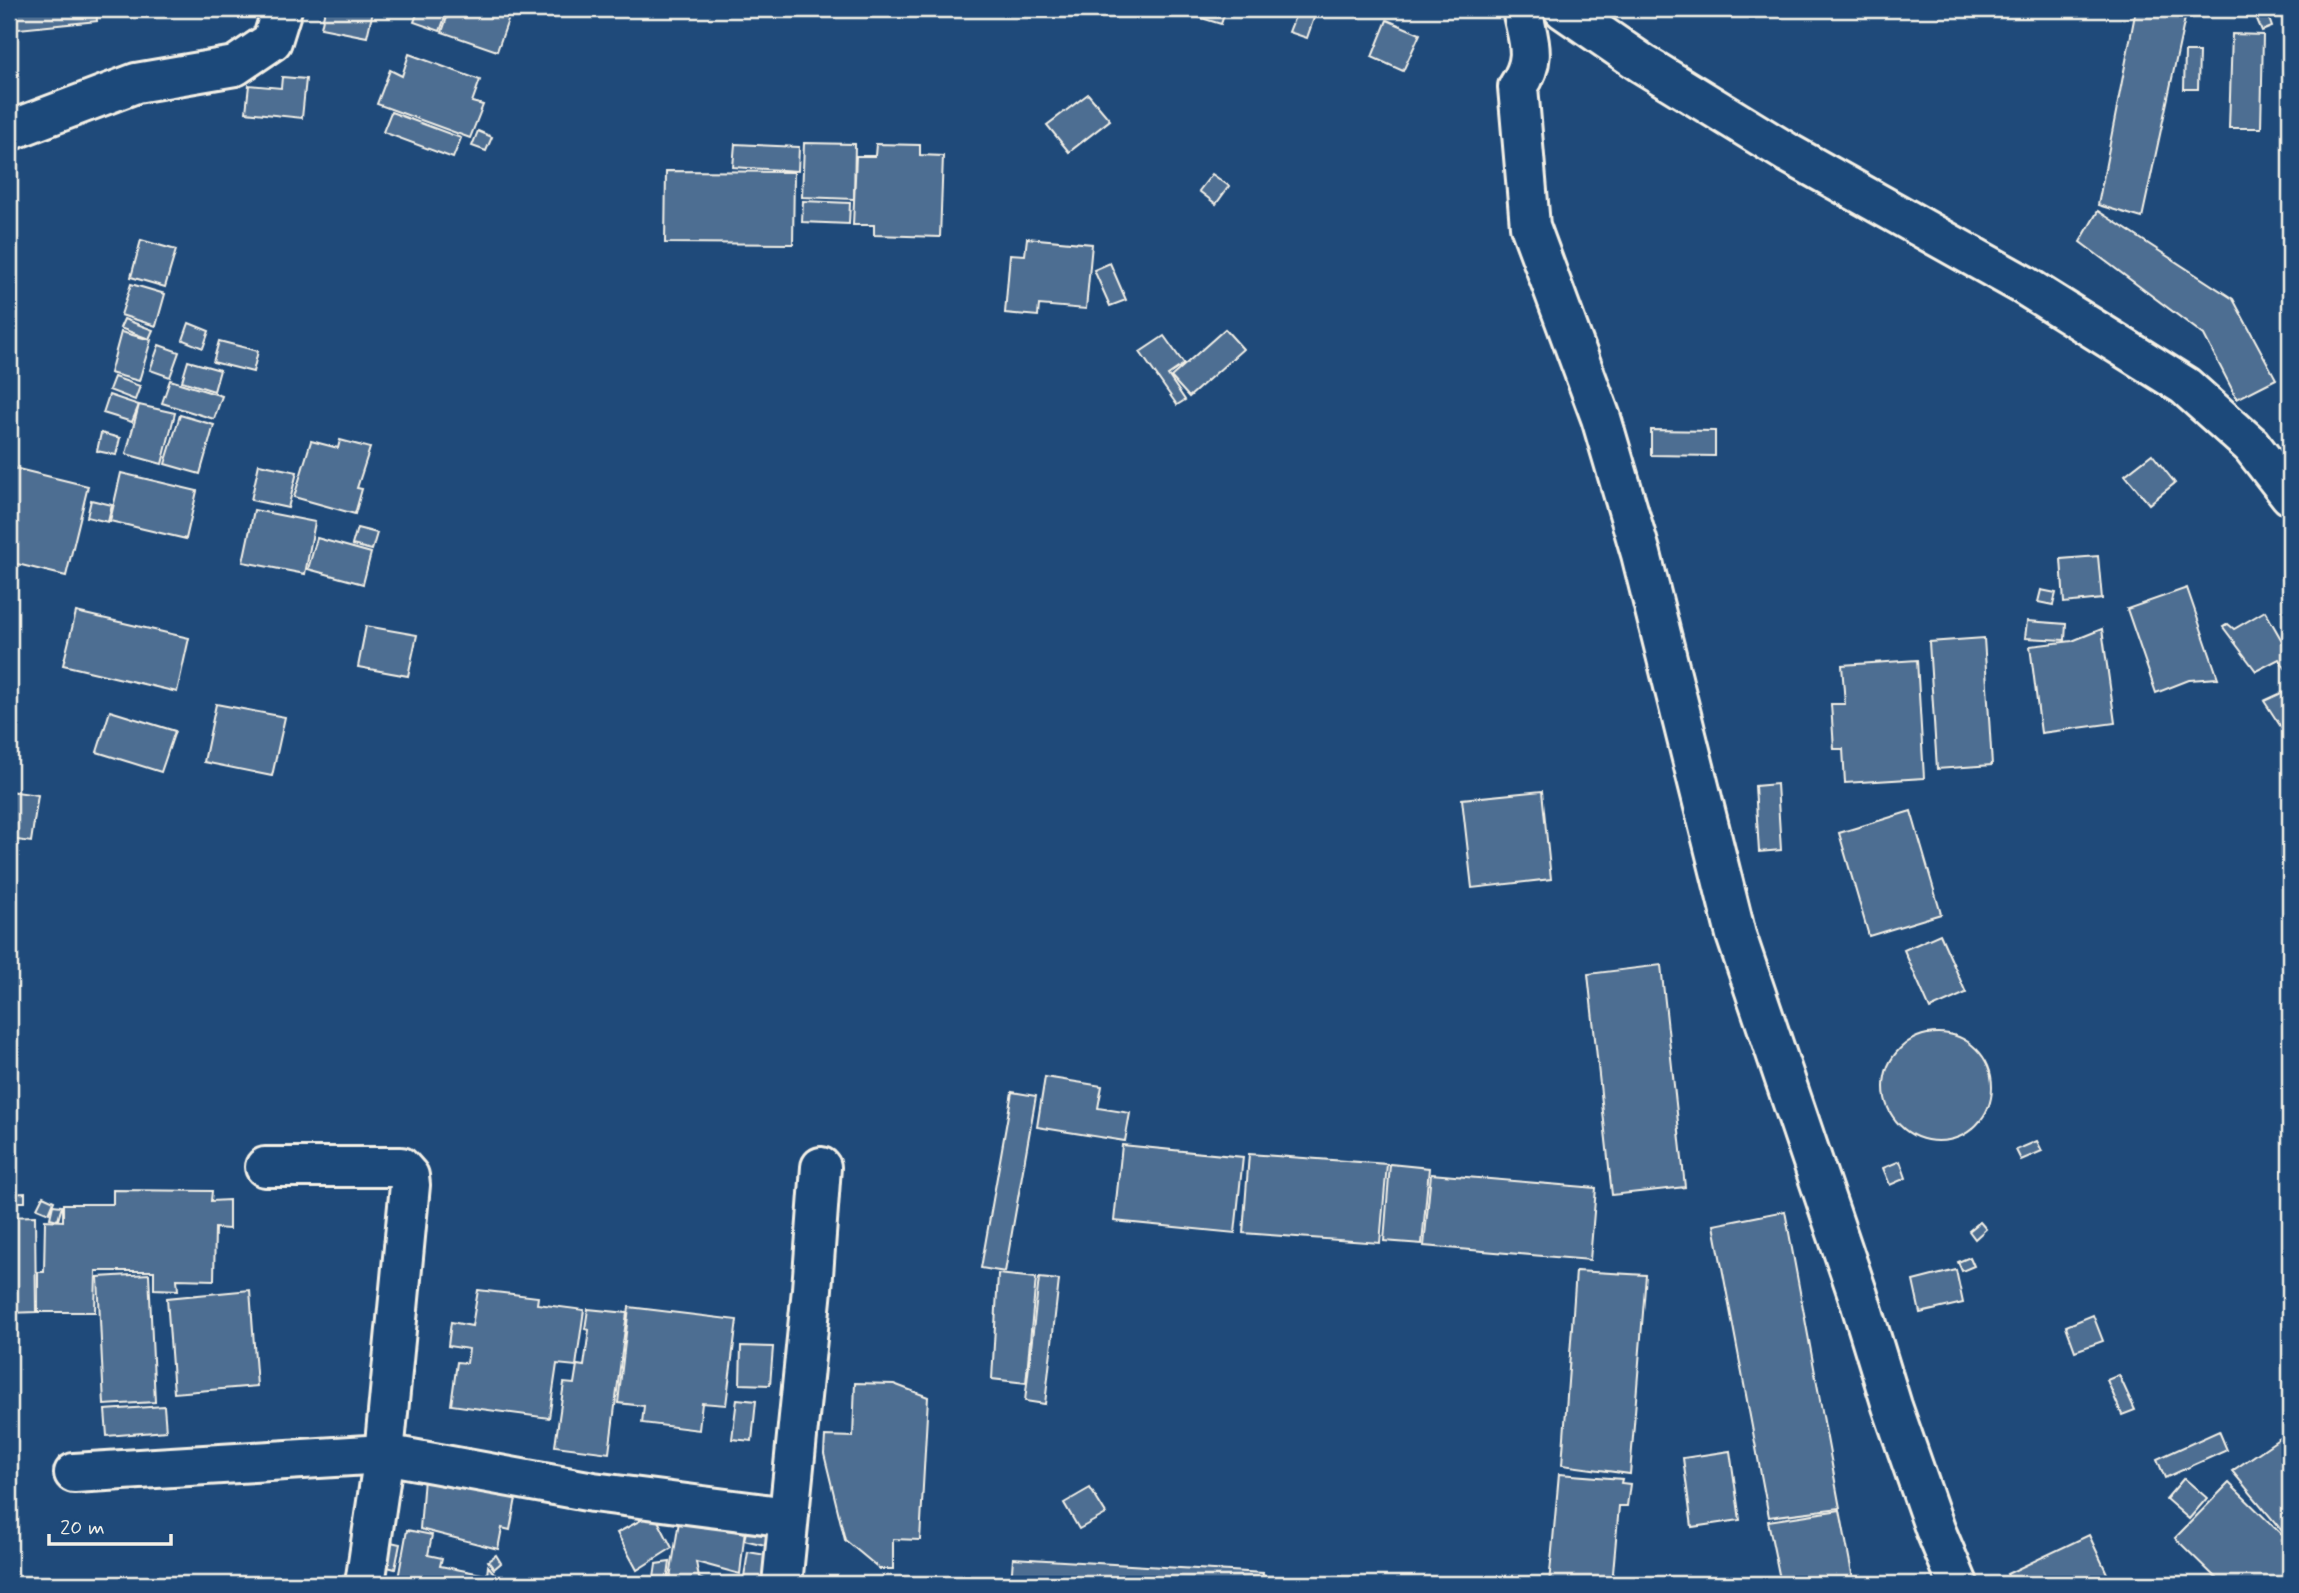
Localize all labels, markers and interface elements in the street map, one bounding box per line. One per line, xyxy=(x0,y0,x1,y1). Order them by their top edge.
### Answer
scale bar xyxy=(49,1502,172,1546)
text: 20 m xyxy=(60,1514,105,1542)

